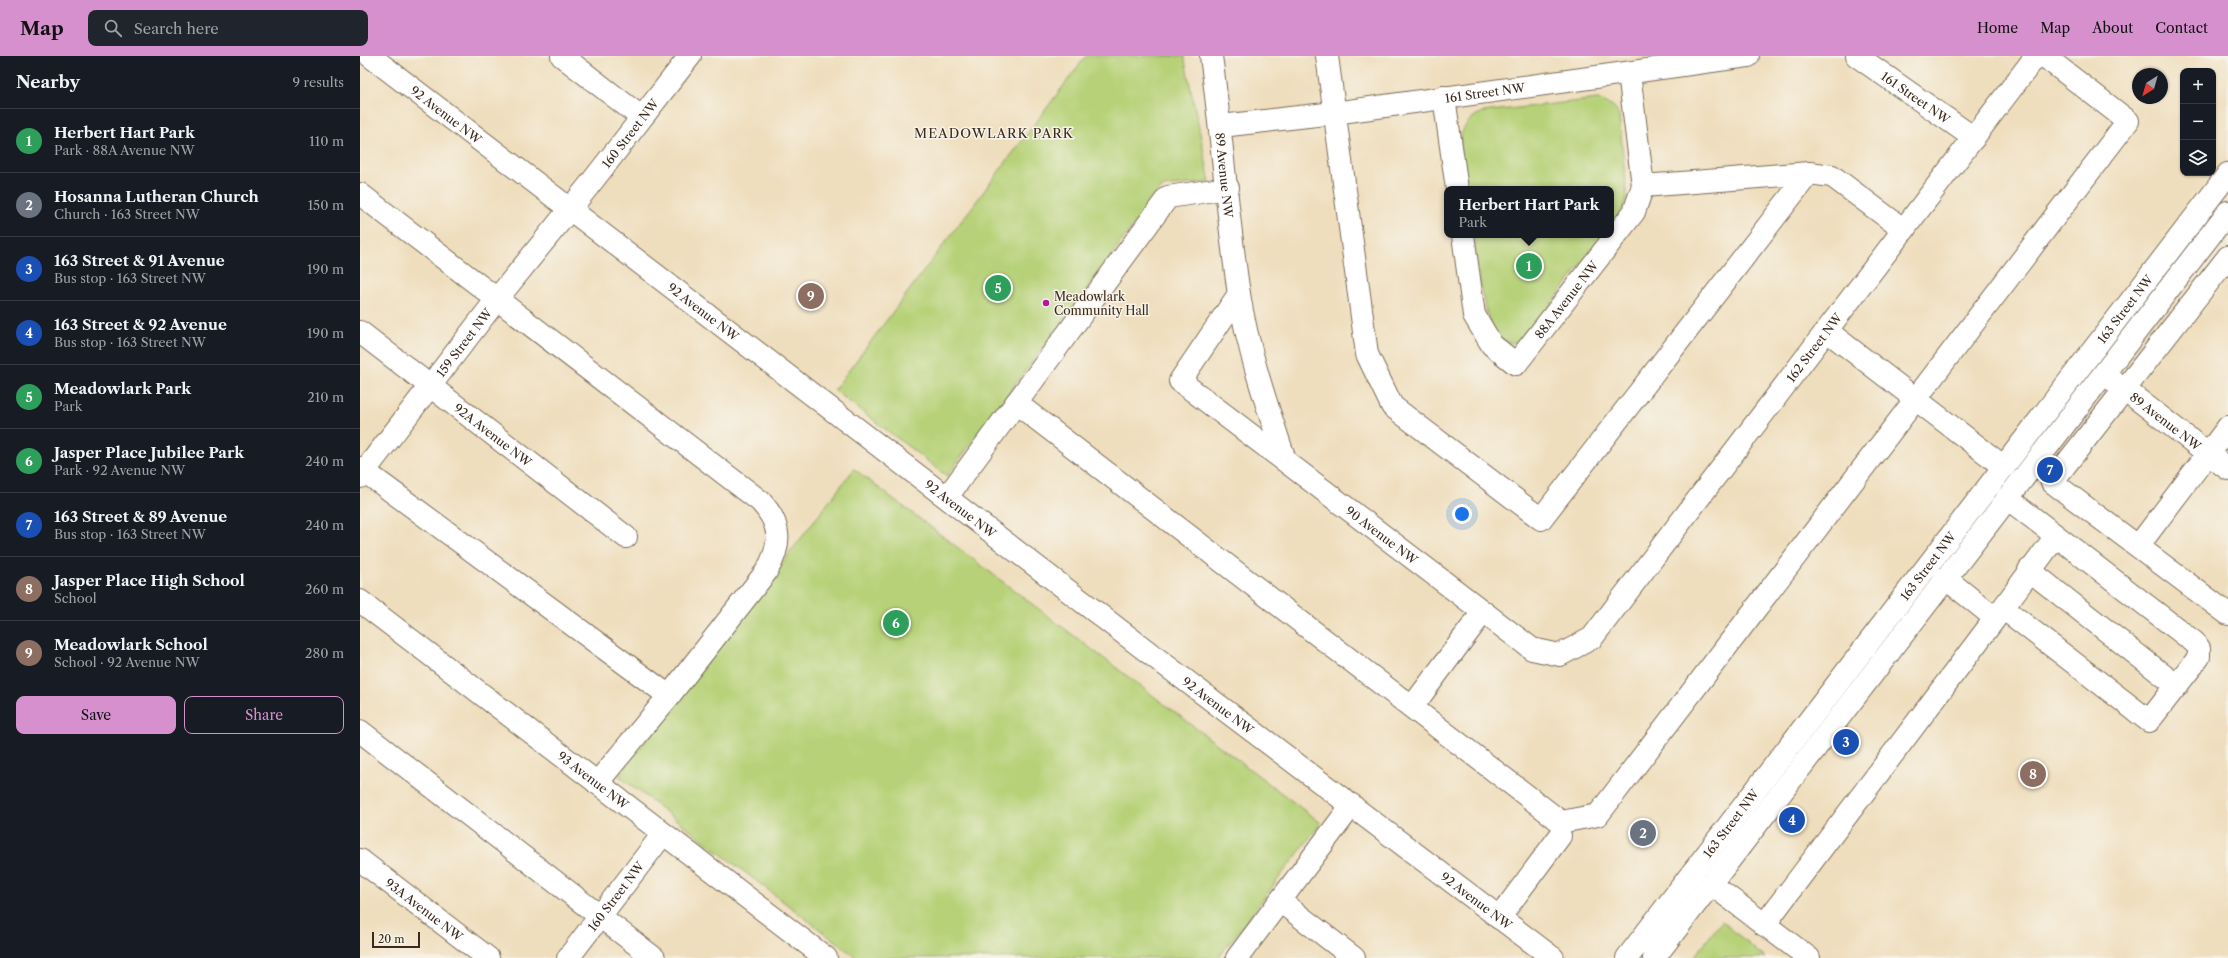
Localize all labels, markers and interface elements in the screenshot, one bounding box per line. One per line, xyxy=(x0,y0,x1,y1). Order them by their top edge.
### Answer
search box xyxy=(88,10,368,46)
text: Map xyxy=(20,17,64,40)
icon: search xyxy=(102,17,124,39)
text: Search here xyxy=(134,19,219,38)
text: Home xyxy=(1977,19,2018,37)
text: Map xyxy=(2040,19,2070,37)
text: About xyxy=(2092,19,2133,37)
text: Contact xyxy=(2155,19,2208,37)
street label: 161 Street NW xyxy=(1879,68,1954,127)
north arrow xyxy=(2132,68,2168,104)
map controls xyxy=(2180,68,2216,176)
button: + xyxy=(2180,68,2216,104)
text: Nearby xyxy=(16,72,80,92)
text: 9 results xyxy=(293,74,344,90)
street label: 161 Street NW xyxy=(1444,79,1527,105)
street label: 92 Avenue NW xyxy=(408,82,485,147)
street label: 160 Street NW xyxy=(598,95,662,171)
button: − xyxy=(2180,104,2216,140)
text: Herbert Hart Park xyxy=(54,123,195,142)
district label: MEADOWLARK PARK xyxy=(914,125,1074,141)
street label: 89 Avenue NW xyxy=(1213,132,1237,220)
text: 1 xyxy=(26,133,32,149)
text: 110 m xyxy=(309,133,344,149)
button: layers xyxy=(2180,140,2216,176)
text: Park · 88A Avenue NW xyxy=(54,142,195,158)
popup xyxy=(1444,186,1614,238)
text: Hosanna Lutheran Church xyxy=(54,187,259,206)
text: Herbert Hart Park xyxy=(1459,195,1599,214)
text: 2 xyxy=(25,197,33,213)
text: 150 m xyxy=(308,197,344,213)
text: Church · 163 Street NW xyxy=(54,206,200,222)
text: Park xyxy=(1459,214,1487,230)
text: 163 Street & 91 Avenue xyxy=(54,251,225,270)
pin: 1 xyxy=(1516,251,1542,281)
street label: 88A Avenue NW xyxy=(1531,257,1601,341)
text: 3 xyxy=(25,261,33,277)
text: 190 m xyxy=(307,261,344,277)
text: Bus stop · 163 Street NW xyxy=(54,270,206,286)
street label: 163 Street NW xyxy=(2094,271,2156,346)
pin: 5 xyxy=(985,273,1011,303)
street label: 92 Avenue NW xyxy=(665,279,743,344)
pin: 9 xyxy=(798,281,824,311)
place label: Meadowlark Community Hall xyxy=(1054,289,1149,318)
marker: Meadowlark Community Hall xyxy=(1041,298,1051,308)
street label: 159 Street NW xyxy=(433,304,495,379)
street label: 162 Street NW xyxy=(1783,309,1845,385)
text: 163 Street & 92 Avenue xyxy=(54,315,227,334)
text: 4 xyxy=(25,325,33,341)
text: 190 m xyxy=(307,325,344,341)
text: Bus stop · 163 Street NW xyxy=(54,334,206,350)
text: Meadowlark Park xyxy=(54,379,191,398)
text: 5 xyxy=(25,389,33,405)
text: 210 m xyxy=(307,389,344,405)
street label: 89 Avenue NW xyxy=(2127,389,2205,454)
text: Park xyxy=(54,398,82,414)
street label: 92A Avenue NW xyxy=(451,400,536,470)
text: Jasper Place Jubilee Park xyxy=(54,443,244,462)
text: 6 xyxy=(25,453,33,469)
text: 240 m xyxy=(305,453,344,469)
pin: 7 xyxy=(2037,455,2063,485)
text: Park · 92 Avenue NW xyxy=(54,462,185,478)
street label: 92 Avenue NW xyxy=(922,476,1000,541)
street label: 90 Avenue NW xyxy=(1343,503,1422,567)
your location xyxy=(1452,504,1472,524)
text: 163 Street & 89 Avenue xyxy=(54,507,227,526)
text: 7 xyxy=(26,517,32,533)
text: 240 m xyxy=(305,517,344,533)
text: Bus stop · 163 Street NW xyxy=(54,526,206,542)
street label: 163 Street NW xyxy=(1897,528,1959,603)
text: Jasper Place High School xyxy=(54,571,245,590)
text: 8 xyxy=(25,581,33,597)
text: 260 m xyxy=(305,581,344,597)
text: School xyxy=(54,590,97,606)
pin: 6 xyxy=(883,608,909,638)
text: Meadowlark School xyxy=(54,635,208,654)
text: 9 xyxy=(25,645,33,661)
text: 280 m xyxy=(305,645,344,661)
text: School · 92 Avenue NW xyxy=(54,654,200,670)
street label: 92 Avenue NW xyxy=(1179,673,1258,737)
button: Save xyxy=(16,696,176,734)
button: Share xyxy=(184,696,344,734)
pin: 3 xyxy=(1833,727,1859,757)
street label: 93 Avenue NW xyxy=(555,748,633,812)
pin: 8 xyxy=(2020,759,2046,789)
street label: 163 Street NW xyxy=(1699,785,1762,860)
pin: 4 xyxy=(1779,805,1805,835)
pin: 2 xyxy=(1630,818,1656,848)
street label: 160 Street NW xyxy=(584,858,647,934)
street label: 92 Avenue NW xyxy=(1438,869,1516,933)
street label: 93A Avenue NW xyxy=(383,875,467,944)
scale bar xyxy=(372,930,420,949)
text: 20 m xyxy=(378,932,404,946)

